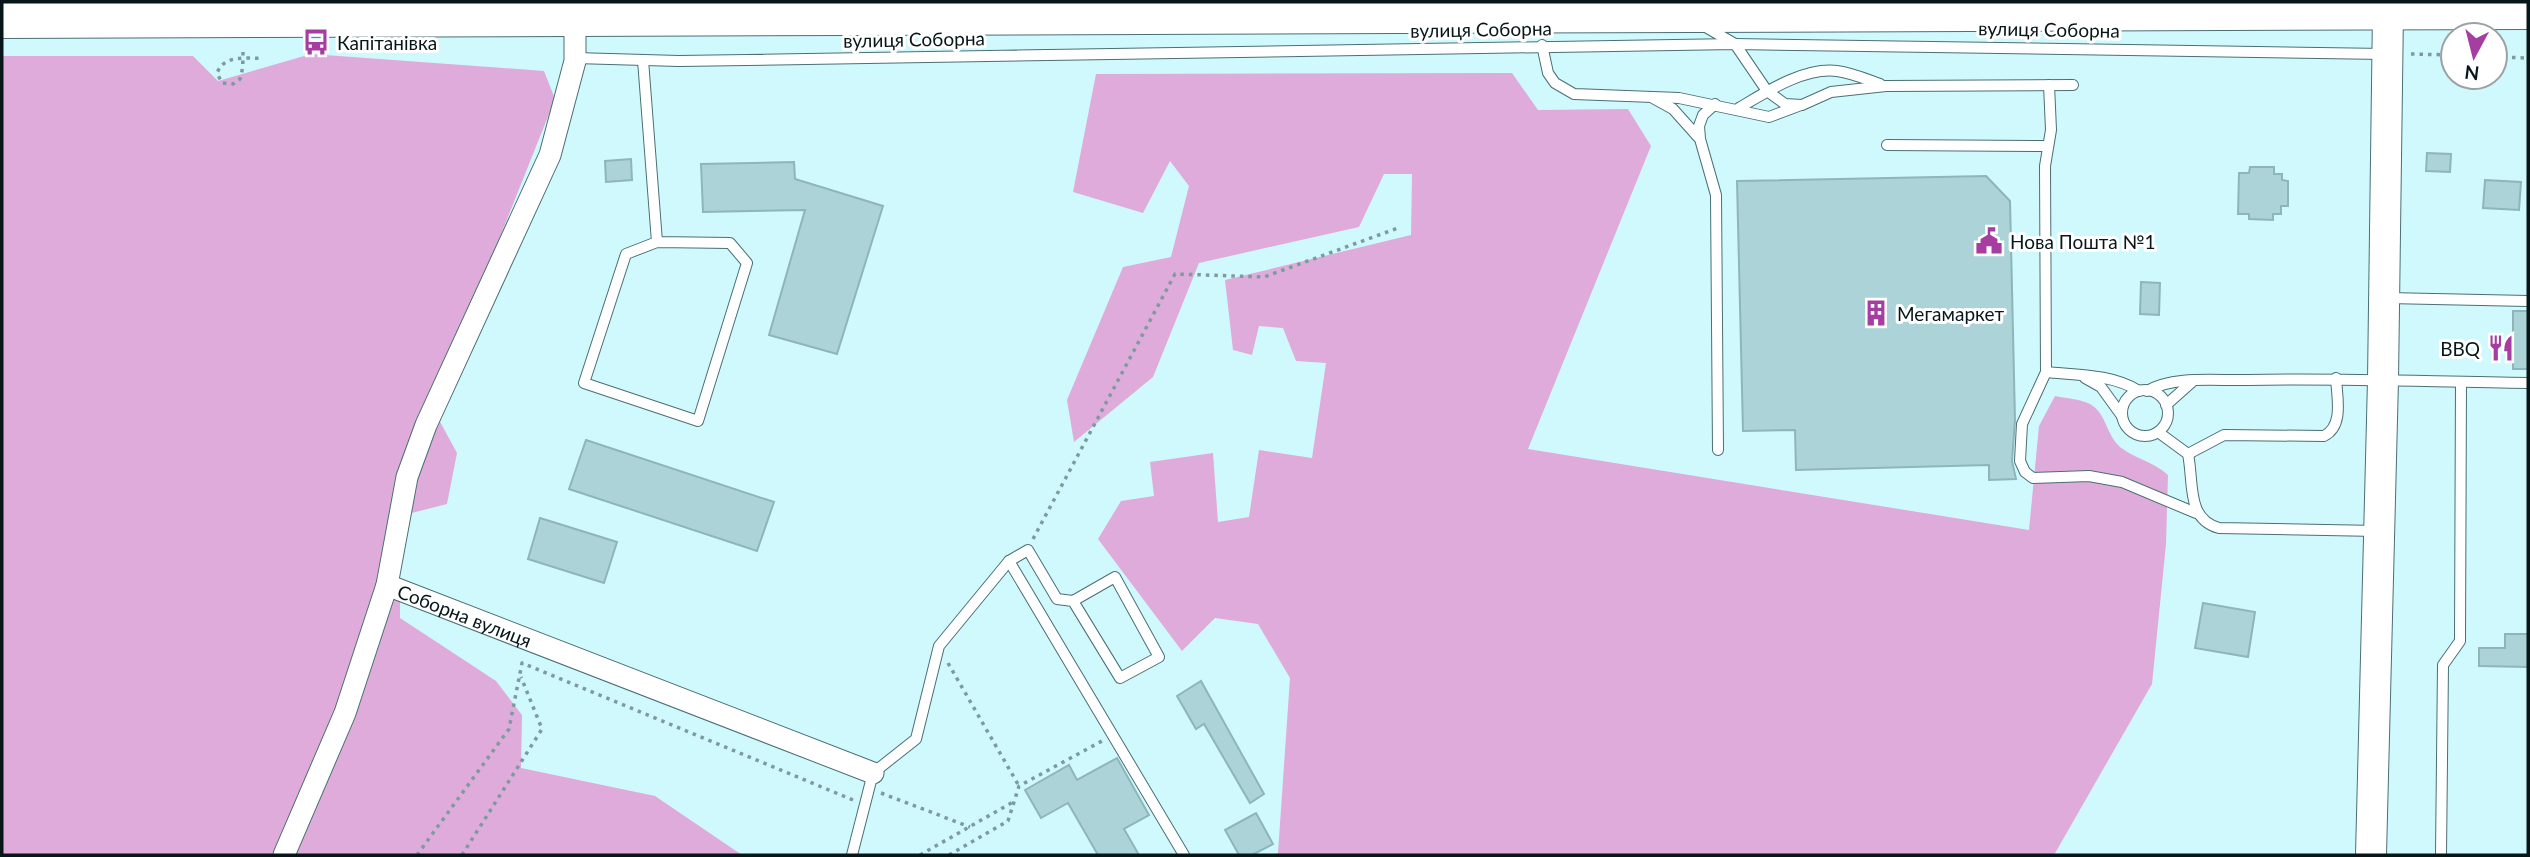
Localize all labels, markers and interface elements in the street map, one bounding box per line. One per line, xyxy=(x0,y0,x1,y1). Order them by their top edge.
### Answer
street label: вулиця Соборна xyxy=(1410,16,1552,42)
street label: вулиця Соборна xyxy=(1978,16,2120,42)
north arrow xyxy=(2439,21,2509,91)
street label: вулиця Соборна xyxy=(843,26,985,52)
bus stop icon: Капітанівка xyxy=(301,27,331,57)
place label: Капітанівка xyxy=(337,31,437,54)
text: N xyxy=(2463,61,2481,86)
public building icon: Нова Пошта №1 xyxy=(1974,226,2004,256)
place label: Нова Пошта №1 xyxy=(2010,230,2156,253)
building icon: Мегамаркет xyxy=(1861,298,1891,328)
place label: Мегамаркет xyxy=(1897,302,2004,325)
restaurant icon: BBQ xyxy=(2486,333,2516,363)
place label: BBQ xyxy=(2440,337,2480,360)
street label: Соборна вулиця xyxy=(394,579,535,651)

